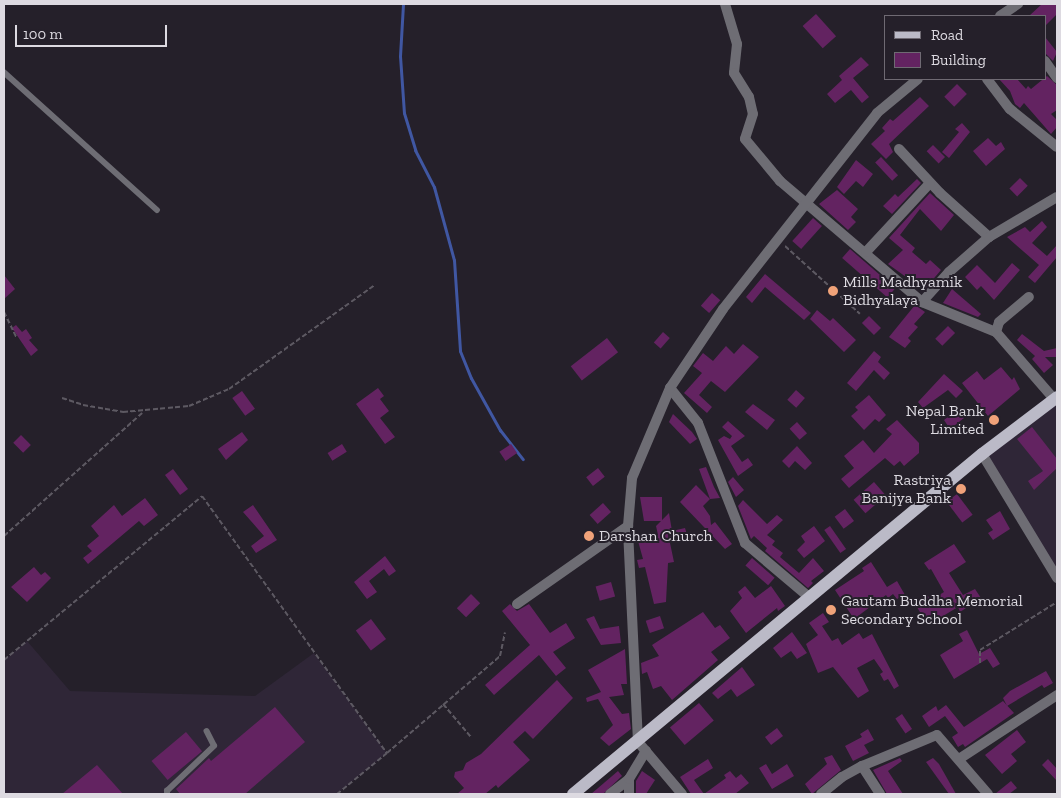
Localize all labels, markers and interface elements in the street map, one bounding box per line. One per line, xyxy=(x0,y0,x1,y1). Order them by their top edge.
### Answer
scale bar xyxy=(18,15,170,47)
legend xyxy=(884,15,1046,80)
text: 100 m xyxy=(23,25,62,43)
text: Road xyxy=(931,26,963,44)
text: Building xyxy=(931,51,986,69)
place label: Mills Madhyamik Bidhyalaya xyxy=(843,272,962,310)
marker: Mills Madhyamik Bidhyalaya xyxy=(827,285,839,297)
place label: Nepal Bank Limited xyxy=(906,401,984,439)
marker: Nepal Bank Limited xyxy=(988,414,1000,426)
place label: Rastriya Banijya Bank xyxy=(862,470,951,508)
marker: Rastriya Banijya Bank xyxy=(955,483,967,495)
place label: Darshan Church xyxy=(599,526,712,546)
marker: Darshan Church xyxy=(583,530,595,542)
place label: Gautam Buddha Memorial Secondary School xyxy=(841,591,1023,629)
marker: Gautam Buddha Memorial Secondary School xyxy=(825,604,837,616)

